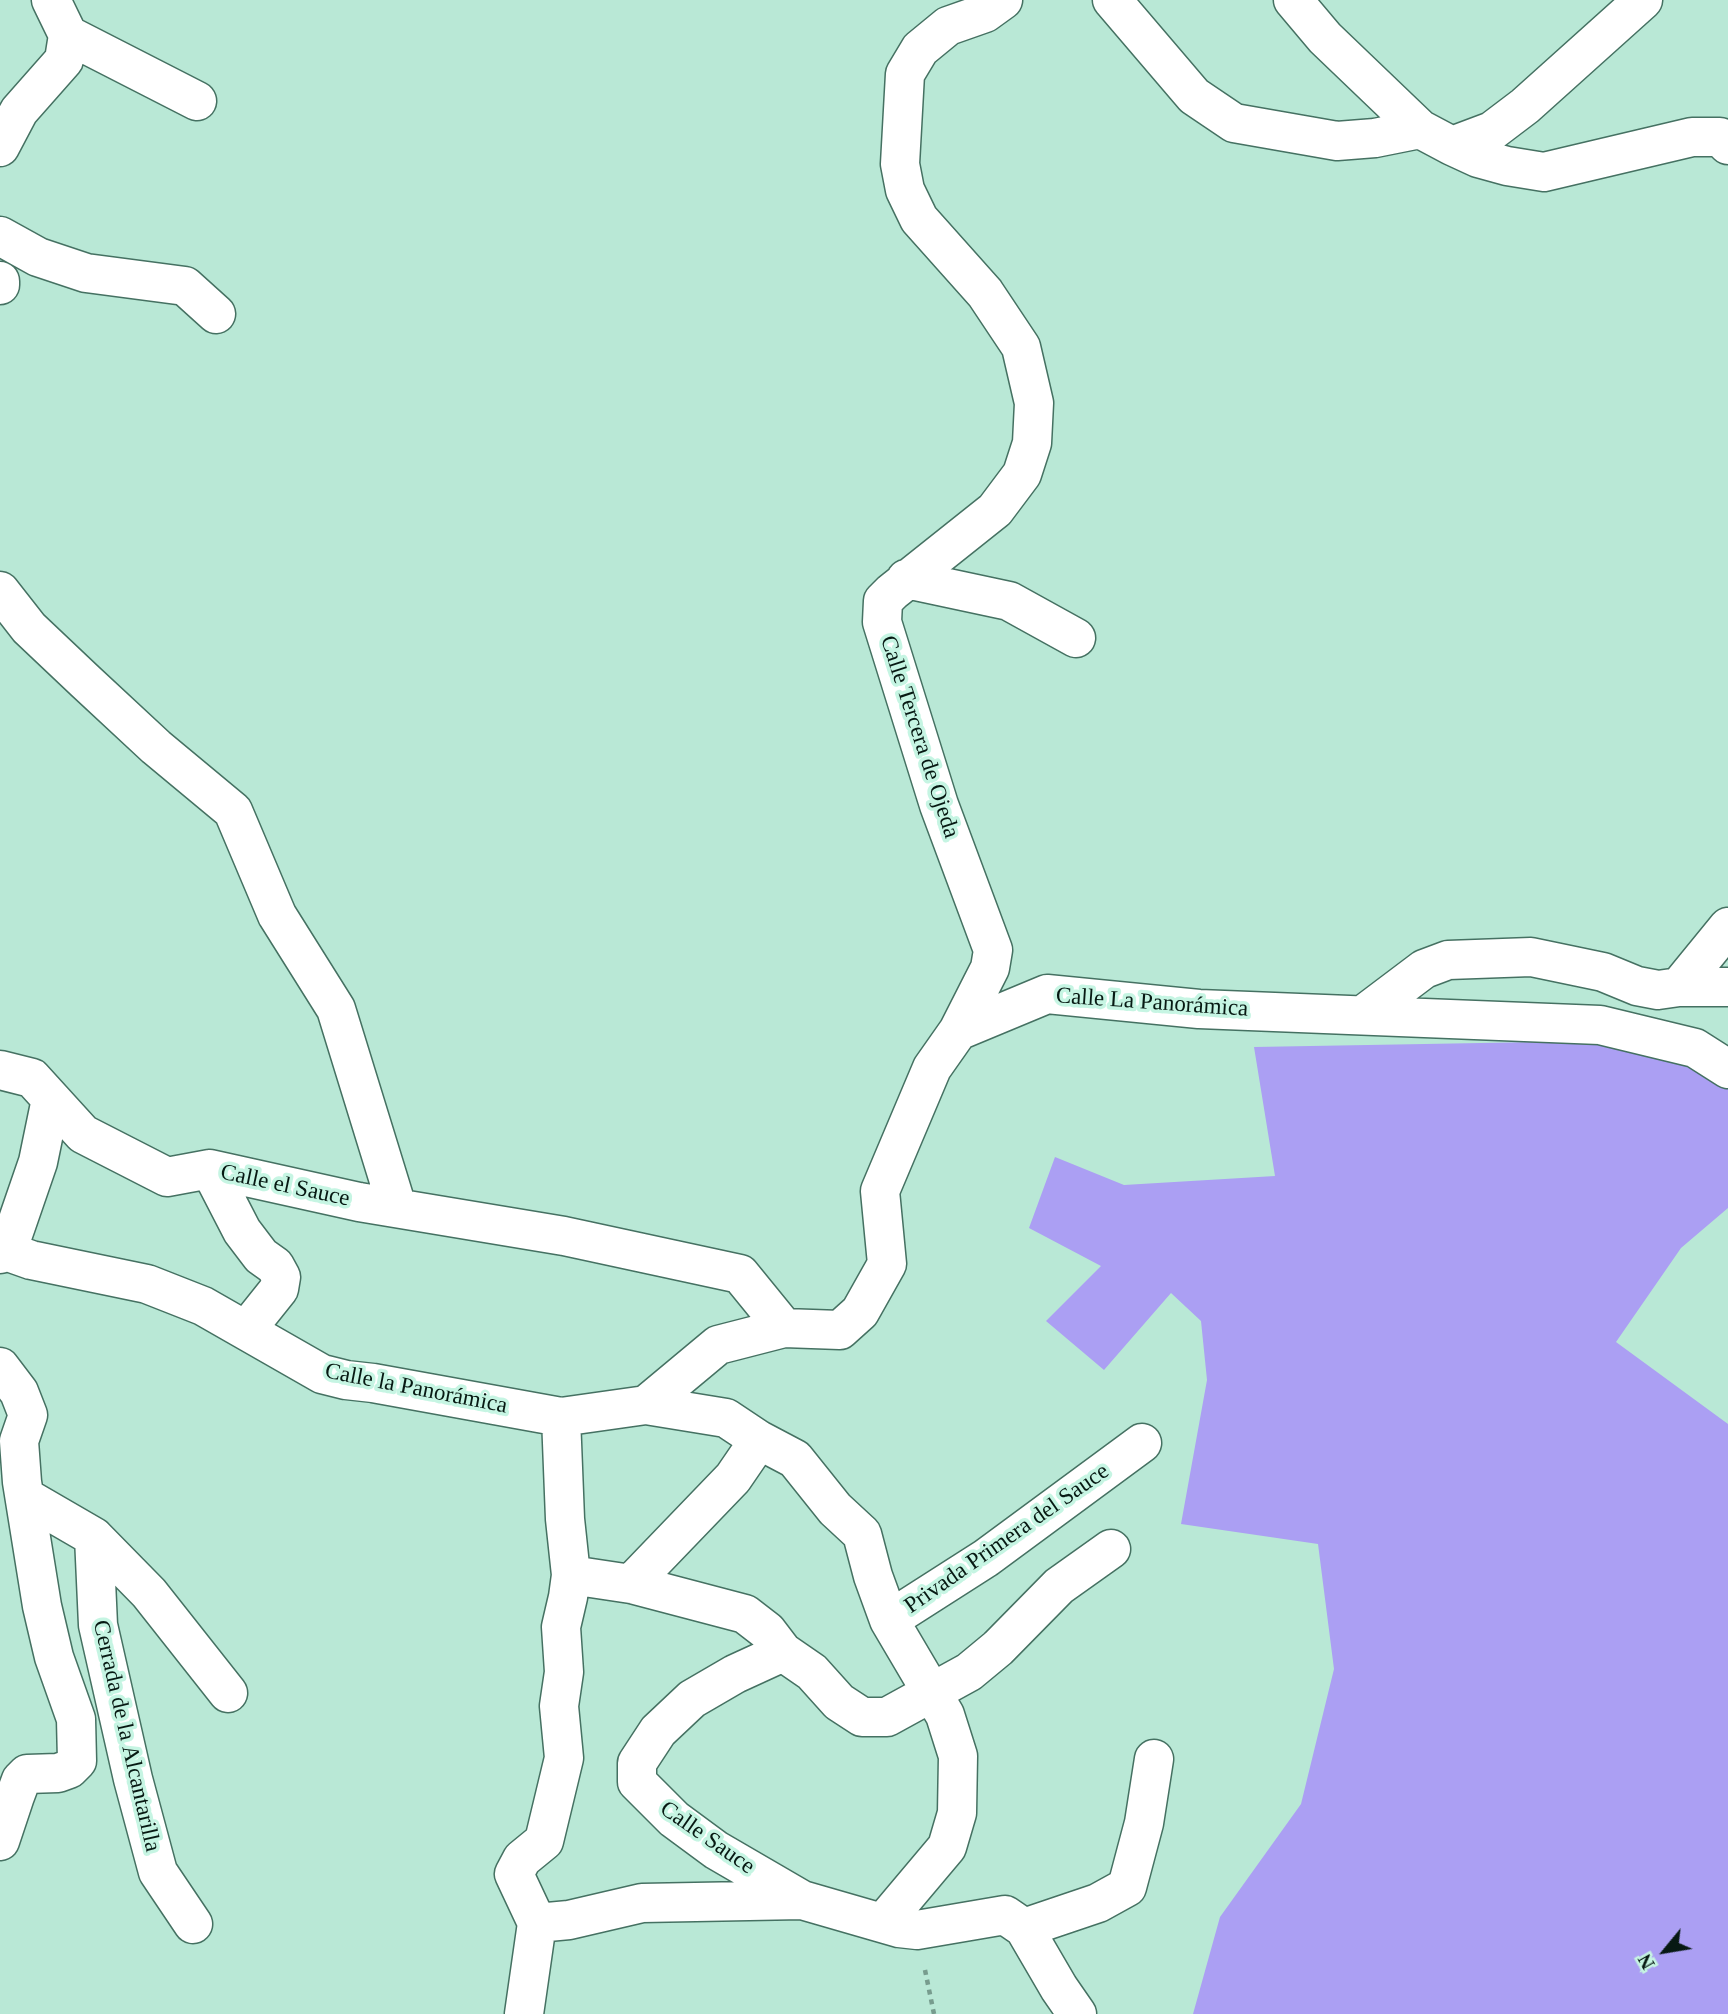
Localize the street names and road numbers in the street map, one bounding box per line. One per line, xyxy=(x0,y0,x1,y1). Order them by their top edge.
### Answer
street label: Calle Tercera de Ojeda xyxy=(873,632,965,842)
street label: Calle La Panorámica xyxy=(1055,983,1249,1023)
street label: Calle el Sauce xyxy=(218,1159,352,1213)
street label: Calle la Panorámica xyxy=(322,1358,510,1420)
street label: Privada Primera del Sauce xyxy=(899,1458,1115,1620)
street label: Cerrada de la Alcantarilla xyxy=(86,1617,166,1855)
street label: Calle Sauce xyxy=(654,1795,760,1881)

